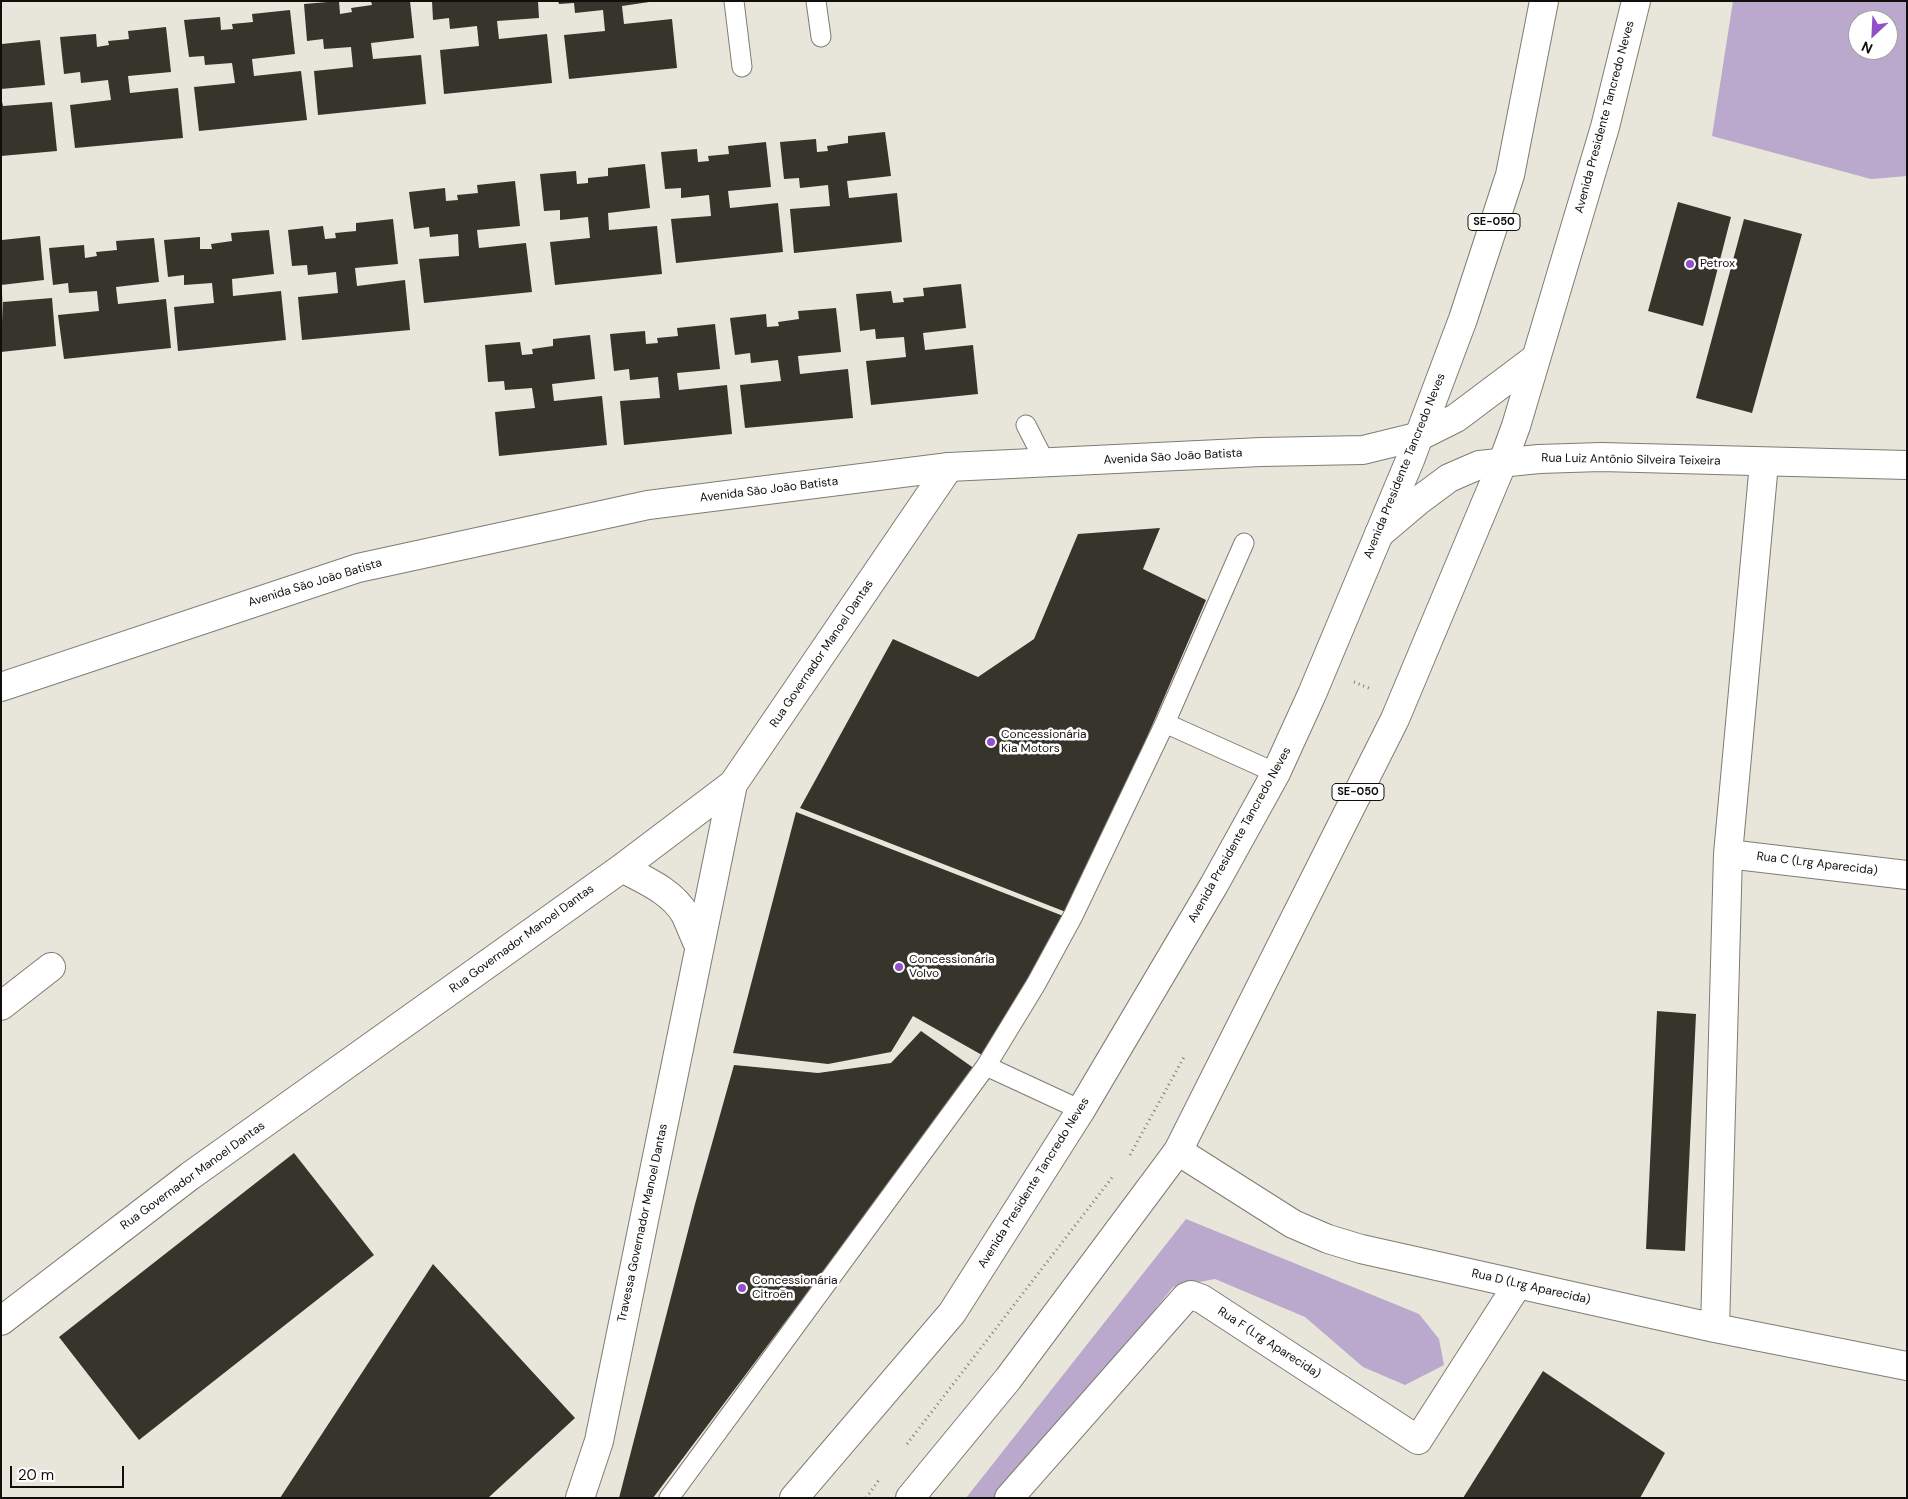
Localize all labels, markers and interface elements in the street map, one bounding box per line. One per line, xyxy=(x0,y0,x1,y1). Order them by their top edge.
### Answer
north arrow xyxy=(1848,10,1898,60)
street label: Avenida Presidente Tancredo Neves xyxy=(1572,19,1638,215)
text: N xyxy=(1859,37,1876,58)
road number: SE-050 xyxy=(1468,213,1520,230)
place label: Petrox xyxy=(1700,257,1735,271)
marker: Petrox xyxy=(1684,258,1696,270)
street label: Avenida Presidente Tancredo Neves xyxy=(1361,371,1449,561)
street label: Avenida São João Batista xyxy=(1103,446,1243,468)
street label: Rua Luiz Antônio Silveira Teixeira xyxy=(1541,451,1721,469)
street label: Avenida São João Batista xyxy=(699,474,839,506)
street label: Avenida São João Batista xyxy=(246,556,384,610)
street label: Rua Governador Manoel Dantas xyxy=(767,577,877,731)
place label: Concessionária Kia Motors xyxy=(1001,728,1087,756)
marker: Concessionária Kia Motors xyxy=(985,736,997,748)
street label: Avenida Presidente Tancredo Neves xyxy=(1186,745,1294,925)
road number: SE-050 xyxy=(1332,784,1384,800)
street label: Rua C (Lrg Aparecida) xyxy=(1756,849,1878,879)
street label: Rua Governador Manoel Dantas xyxy=(447,882,597,996)
place label: Concessionária Volvo xyxy=(909,953,995,981)
marker: Concessionária Volvo xyxy=(893,961,905,973)
street label: Avenida Presidente Tancredo Neves xyxy=(975,1095,1093,1271)
street label: Rua Governador Manoel Dantas xyxy=(118,1119,268,1233)
street label: Travessa Governador Manoel Dantas xyxy=(615,1122,671,1324)
street label: Rua D (Lrg Aparecida) xyxy=(1470,1266,1592,1308)
place label: Concessionária Citroën xyxy=(752,1274,838,1302)
marker: Concessionária Citroën xyxy=(736,1282,748,1294)
street label: Rua F (Lrg Aparecida) xyxy=(1215,1304,1323,1382)
scale bar xyxy=(12,1456,126,1488)
text: 20 m xyxy=(18,1465,54,1485)

